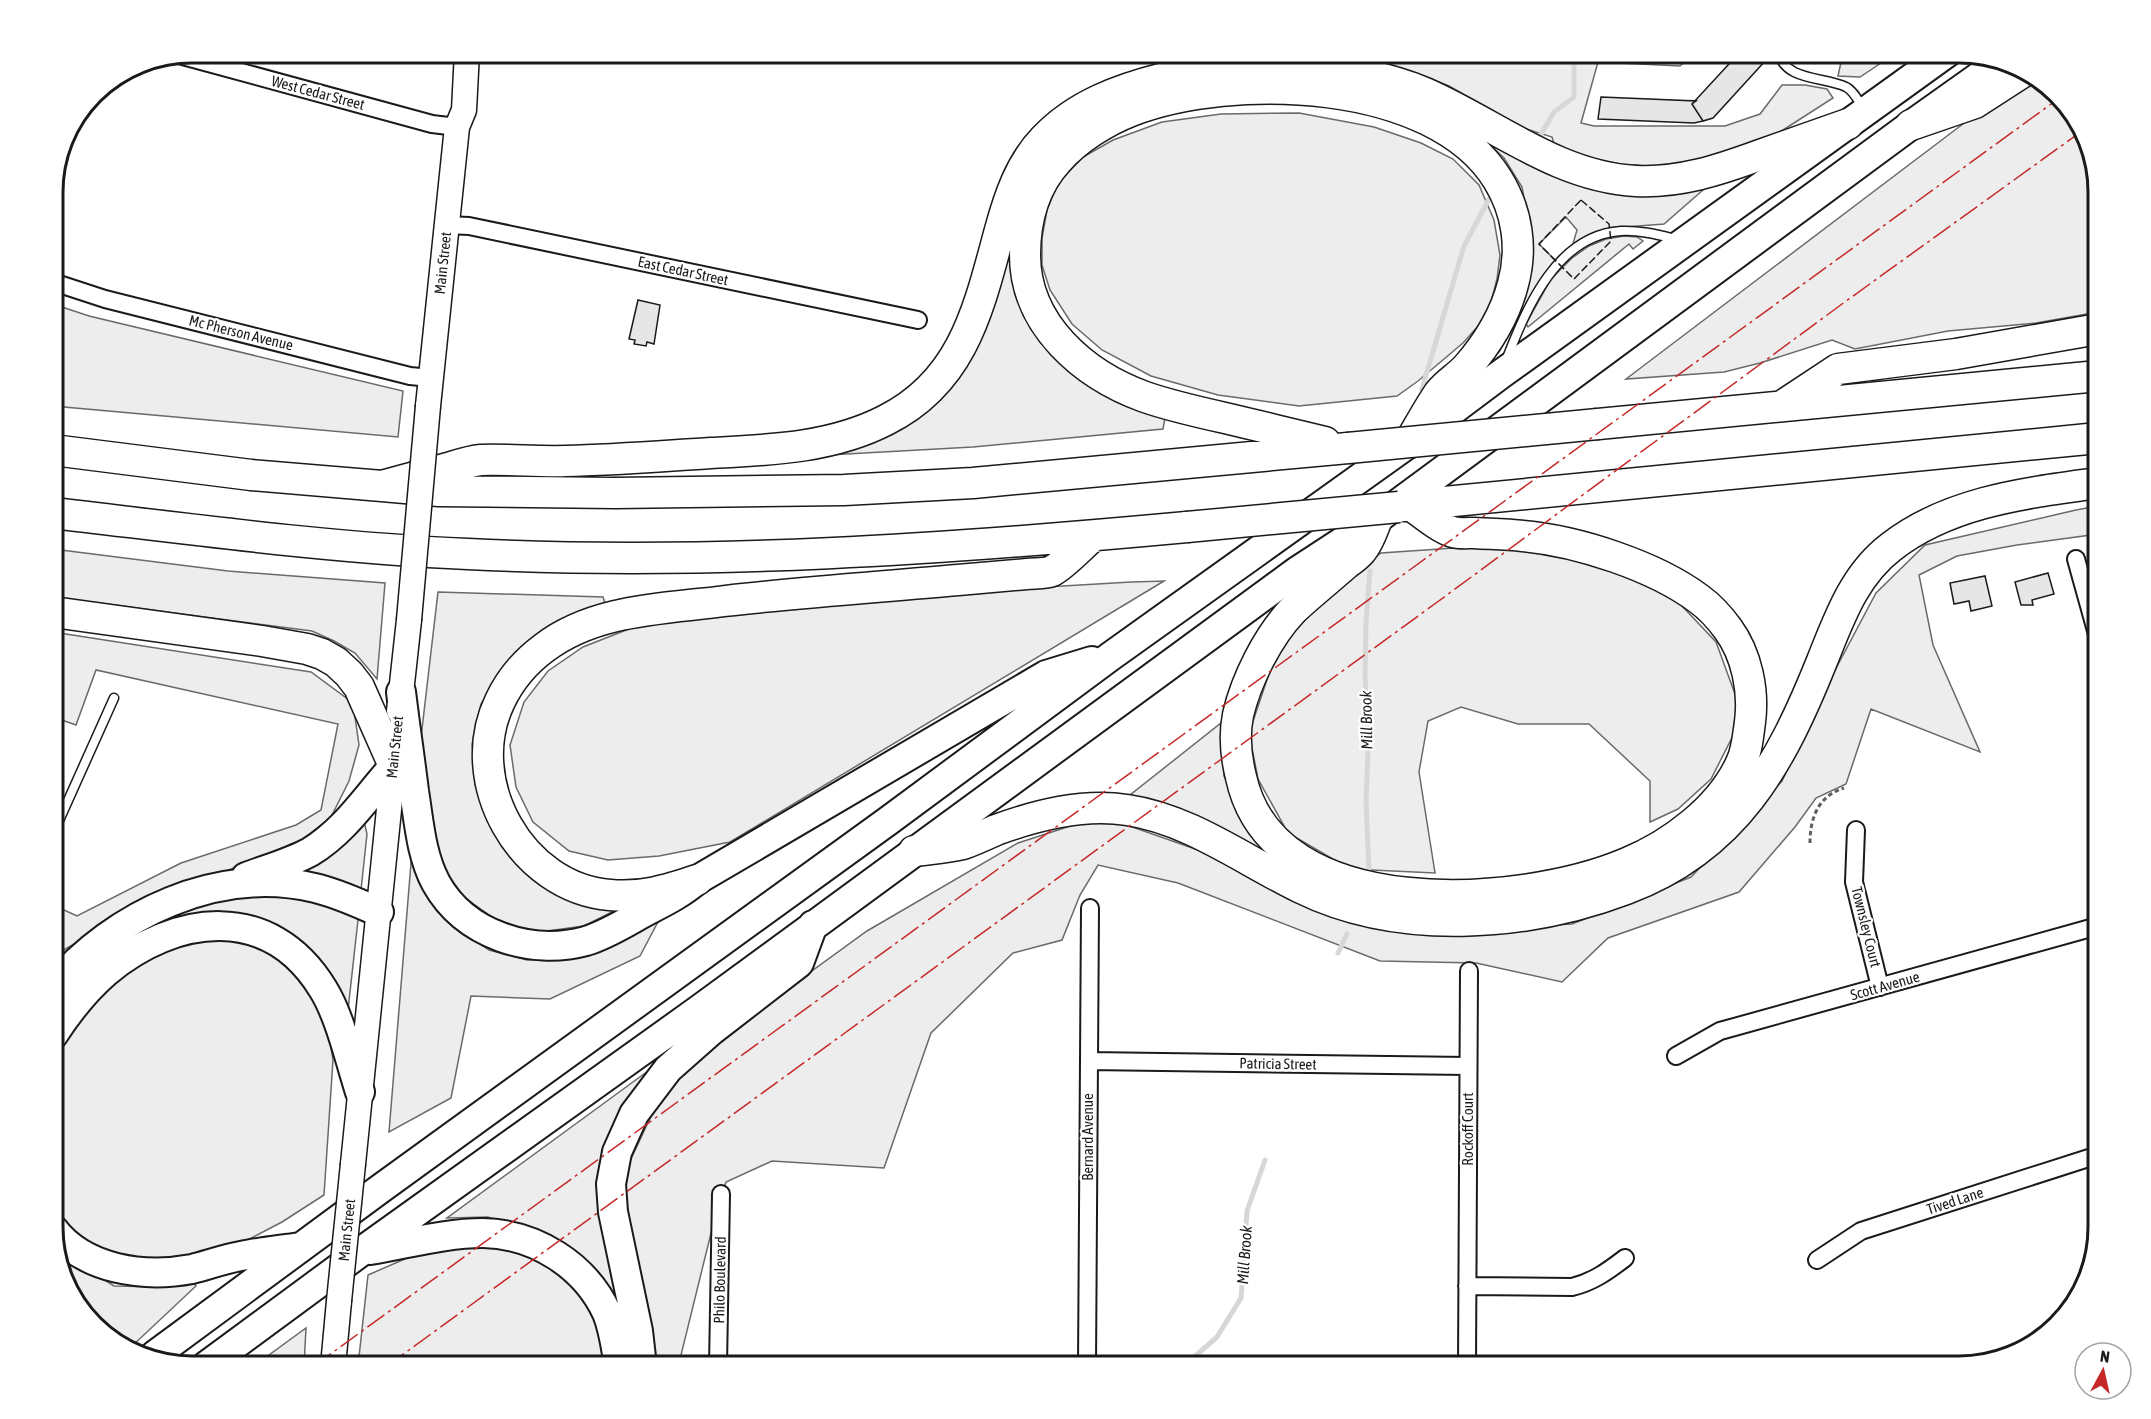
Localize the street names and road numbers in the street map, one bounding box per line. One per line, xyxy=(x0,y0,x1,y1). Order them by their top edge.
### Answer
street label: West Cedar Street xyxy=(270,72,367,113)
street label: Main Street xyxy=(431,231,454,295)
street label: East Cedar Street xyxy=(636,253,730,288)
street label: Mc Pherson Avenue xyxy=(187,311,295,354)
street label: Main Street xyxy=(383,715,406,779)
street label: Townsley Court xyxy=(1848,885,1885,969)
street label: Scott Avenue xyxy=(1848,967,1922,1003)
street label: Patricia Street xyxy=(1239,1054,1317,1073)
street label: Rockoff Court xyxy=(1459,1092,1476,1166)
street label: Bernard Avenue xyxy=(1079,1093,1096,1181)
street label: Tived Lane xyxy=(1924,1183,1985,1218)
street label: Main Street xyxy=(335,1198,358,1262)
street label: Philo Boulevard xyxy=(710,1236,729,1324)

